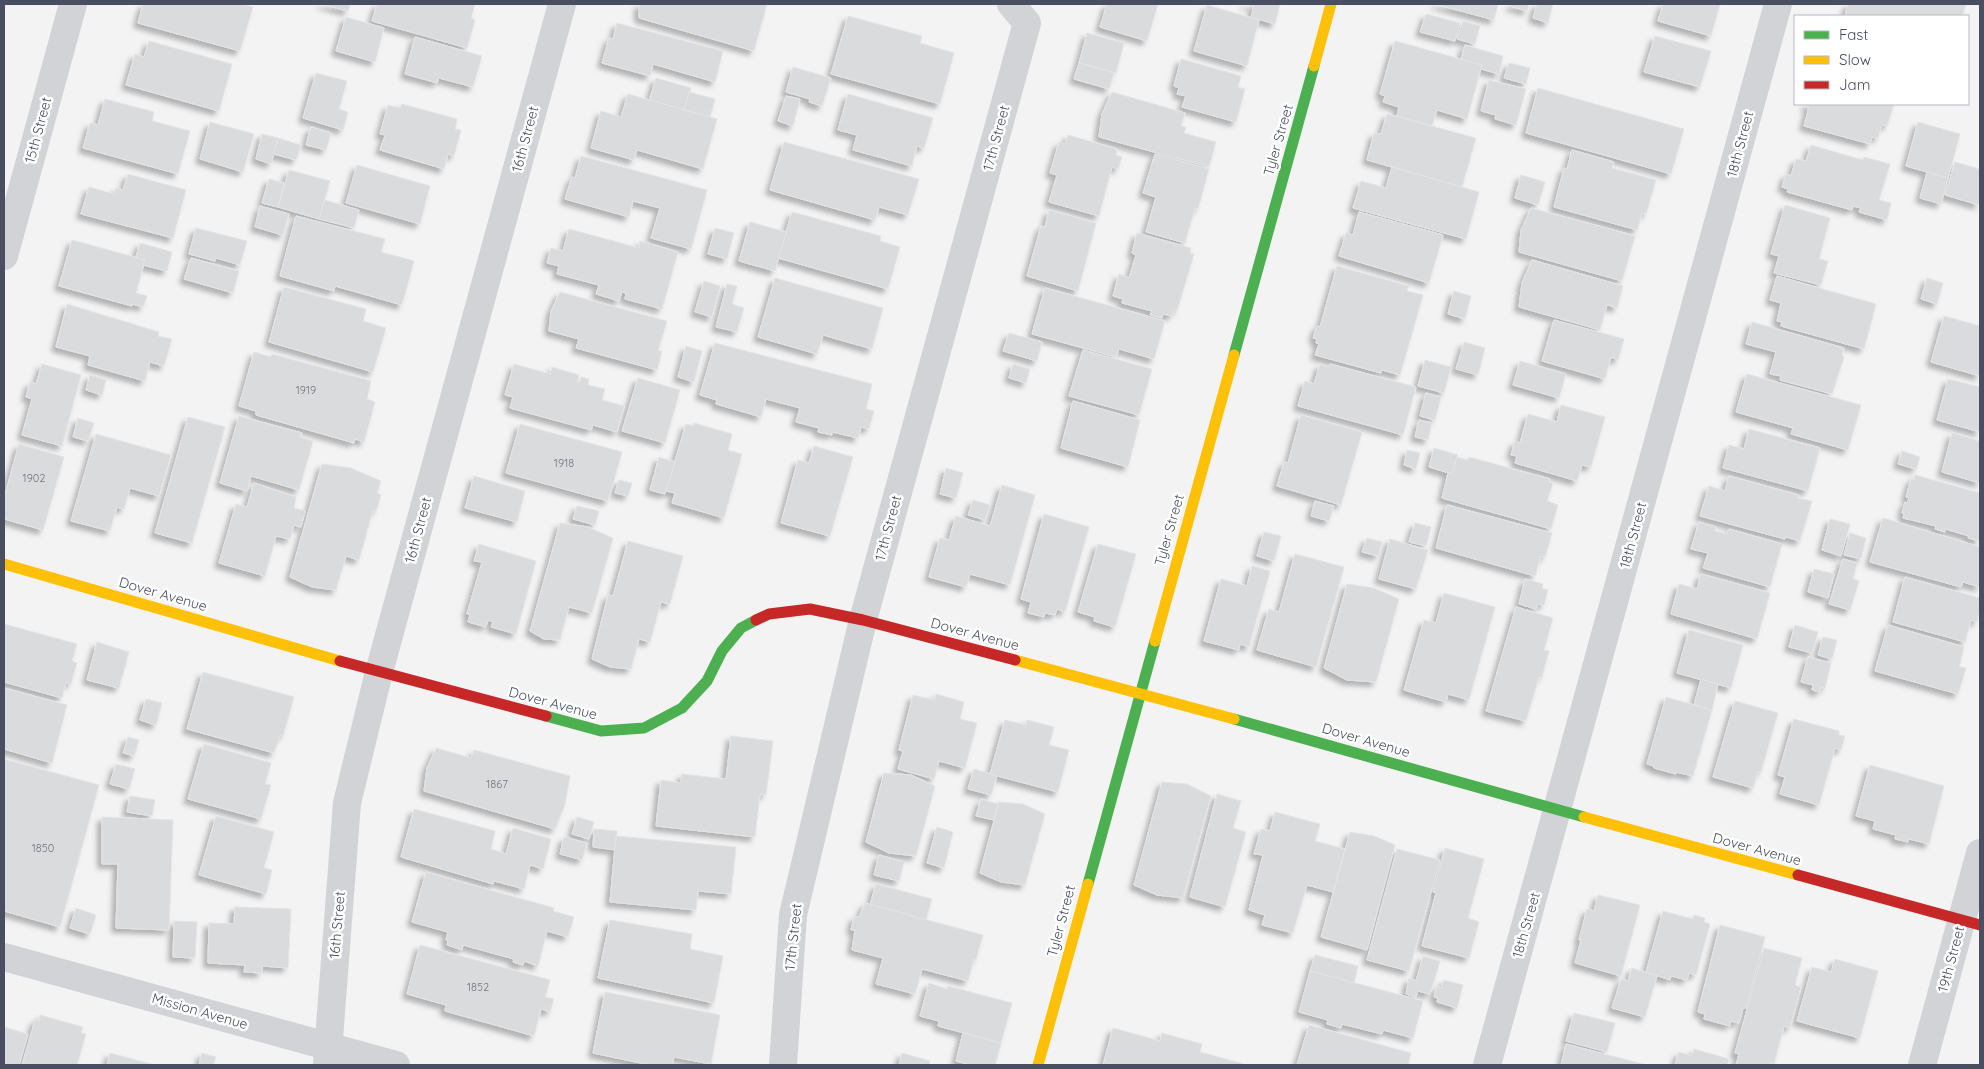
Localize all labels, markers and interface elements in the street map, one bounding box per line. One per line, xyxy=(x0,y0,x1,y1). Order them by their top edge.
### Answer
legend xyxy=(1794,15,1969,105)
text: Fast xyxy=(1839,25,1868,44)
text: Slow xyxy=(1839,50,1871,69)
text: Jam xyxy=(1839,75,1870,94)
street label: 15th Street xyxy=(21,95,56,165)
street label: Tyler Street xyxy=(1259,102,1297,178)
street label: 17th Street xyxy=(979,103,1013,173)
street label: 16th Street xyxy=(508,104,542,174)
street label: 18th Street xyxy=(1723,109,1757,179)
house number: 1919 xyxy=(296,383,316,397)
house number: 1918 xyxy=(554,456,574,470)
house number: 1902 xyxy=(23,471,45,485)
street label: Tyler Street xyxy=(1150,492,1188,568)
street label: 17th Street xyxy=(871,493,905,563)
street label: 16th Street xyxy=(401,495,435,565)
street label: 18th Street xyxy=(1616,500,1650,570)
street label: Dover Avenue xyxy=(117,573,209,615)
street label: Dover Avenue xyxy=(929,614,1021,654)
street label: Dover Avenue xyxy=(507,683,599,723)
street label: Dover Avenue xyxy=(1320,719,1412,761)
house number: 1867 xyxy=(486,777,508,791)
street label: Dover Avenue xyxy=(1711,829,1803,869)
house number: 1850 xyxy=(32,841,54,855)
street label: Tyler Street xyxy=(1043,883,1079,959)
street label: 16th Street xyxy=(325,890,349,959)
street label: 18th Street xyxy=(1508,890,1544,960)
street label: 17th Street xyxy=(781,902,805,971)
street label: 19th Street xyxy=(1934,924,1969,994)
house number: 1852 xyxy=(467,980,489,994)
street label: Mission Avenue xyxy=(150,989,250,1033)

